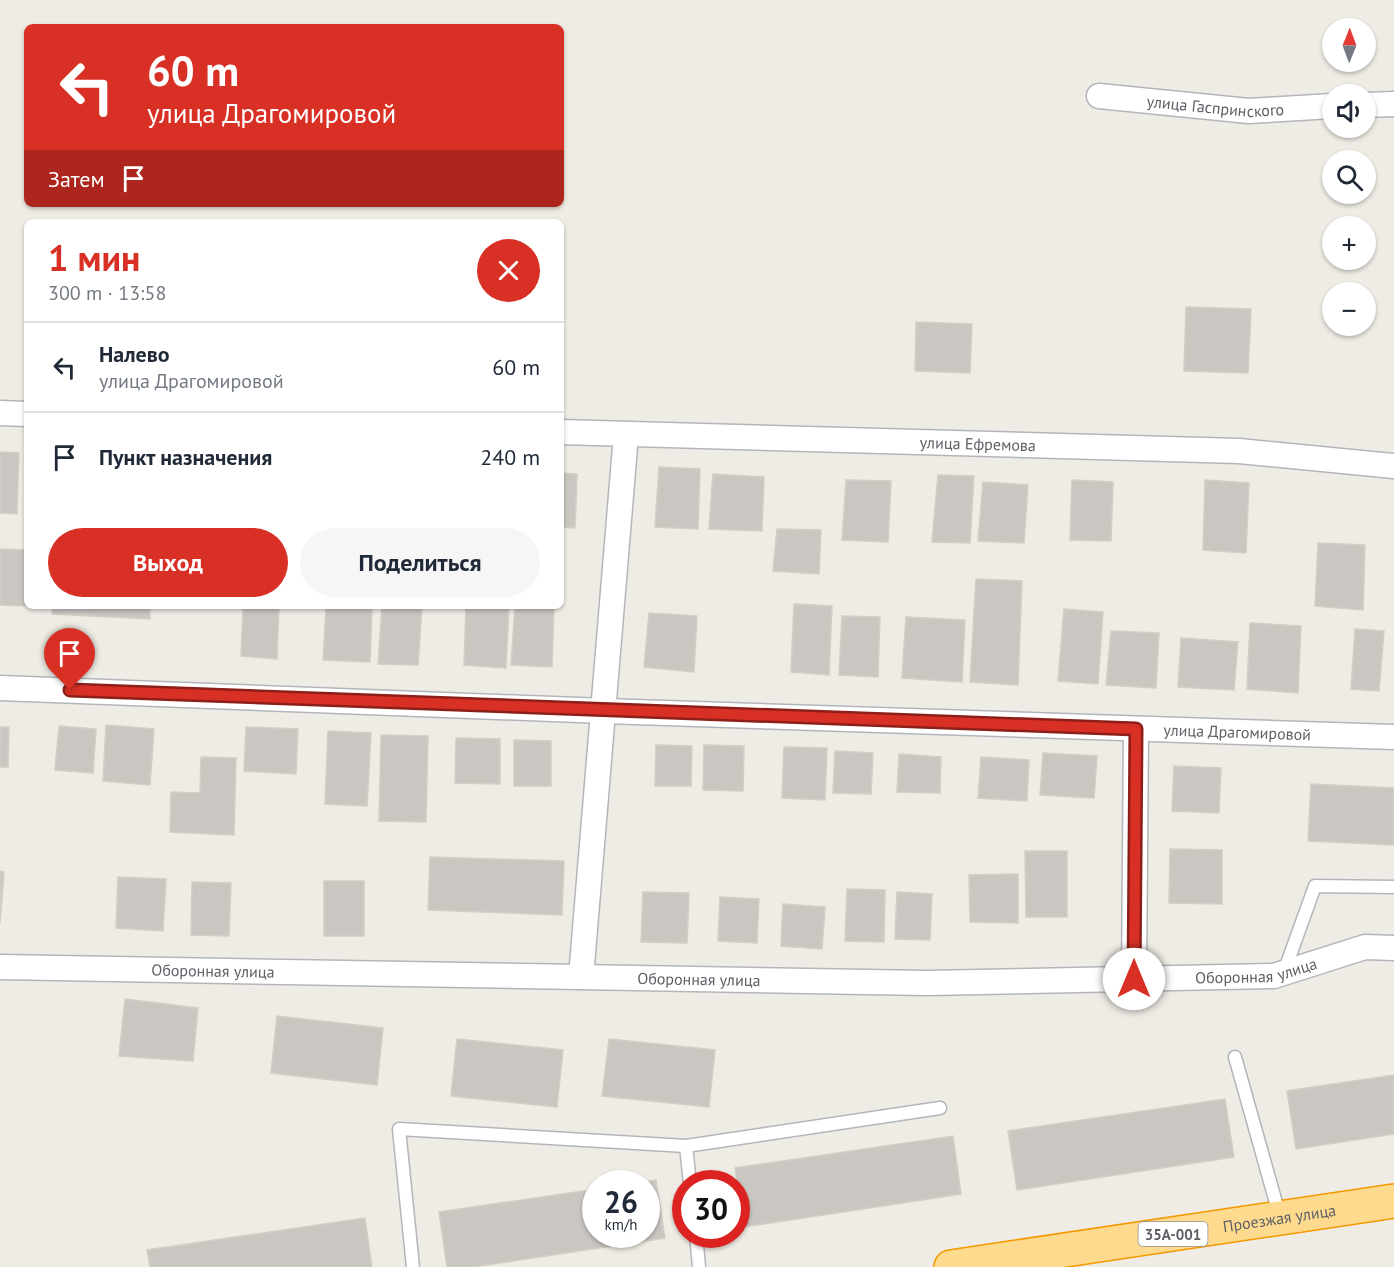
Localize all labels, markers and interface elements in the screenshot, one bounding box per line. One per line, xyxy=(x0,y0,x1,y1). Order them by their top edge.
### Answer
north arrow xyxy=(1322,18,1376,72)
map controls xyxy=(1322,18,1376,336)
text: 60 m xyxy=(147,43,239,98)
icon: left xyxy=(48,48,126,126)
button: sound xyxy=(1322,84,1376,138)
street label: улица Гаспринского xyxy=(1146,91,1285,121)
text: улица Драгомировой xyxy=(147,96,396,130)
button: search xyxy=(1322,150,1376,204)
icon: arrive xyxy=(117,162,150,195)
text: Затем xyxy=(48,165,105,193)
button: + xyxy=(1322,216,1376,270)
text: 1 мин xyxy=(48,234,140,281)
button: close xyxy=(477,239,540,302)
text: 300 m · 13:58 xyxy=(48,280,166,306)
button: − xyxy=(1322,282,1376,336)
text: Налево xyxy=(99,340,170,368)
icon: left xyxy=(48,351,81,384)
text: 60 m xyxy=(492,353,540,381)
text: улица Драгомировой xyxy=(99,368,284,394)
street label: улица Ефремова xyxy=(920,432,1036,455)
icon: arrive xyxy=(48,441,81,474)
text: Пункт назначения xyxy=(99,443,272,471)
text: 240 m xyxy=(480,443,540,471)
button: Выход xyxy=(48,528,288,597)
button: Поделиться xyxy=(300,528,540,597)
pin xyxy=(44,628,95,690)
icon: arrive xyxy=(53,637,86,670)
street label: улица Драгомировой xyxy=(1163,719,1311,744)
position arrow xyxy=(1102,947,1166,1011)
street label: Оборонная улица xyxy=(1195,953,1319,988)
street label: Оборонная улица xyxy=(151,960,275,982)
street label: Оборонная улица xyxy=(637,968,761,990)
speed limit sign: 30 xyxy=(672,1170,750,1248)
text: 26 xyxy=(604,1182,638,1221)
street label: Проезжая улица xyxy=(1221,1200,1337,1236)
text: km/h xyxy=(605,1215,637,1234)
road number: 35А-001 xyxy=(1138,1222,1208,1246)

